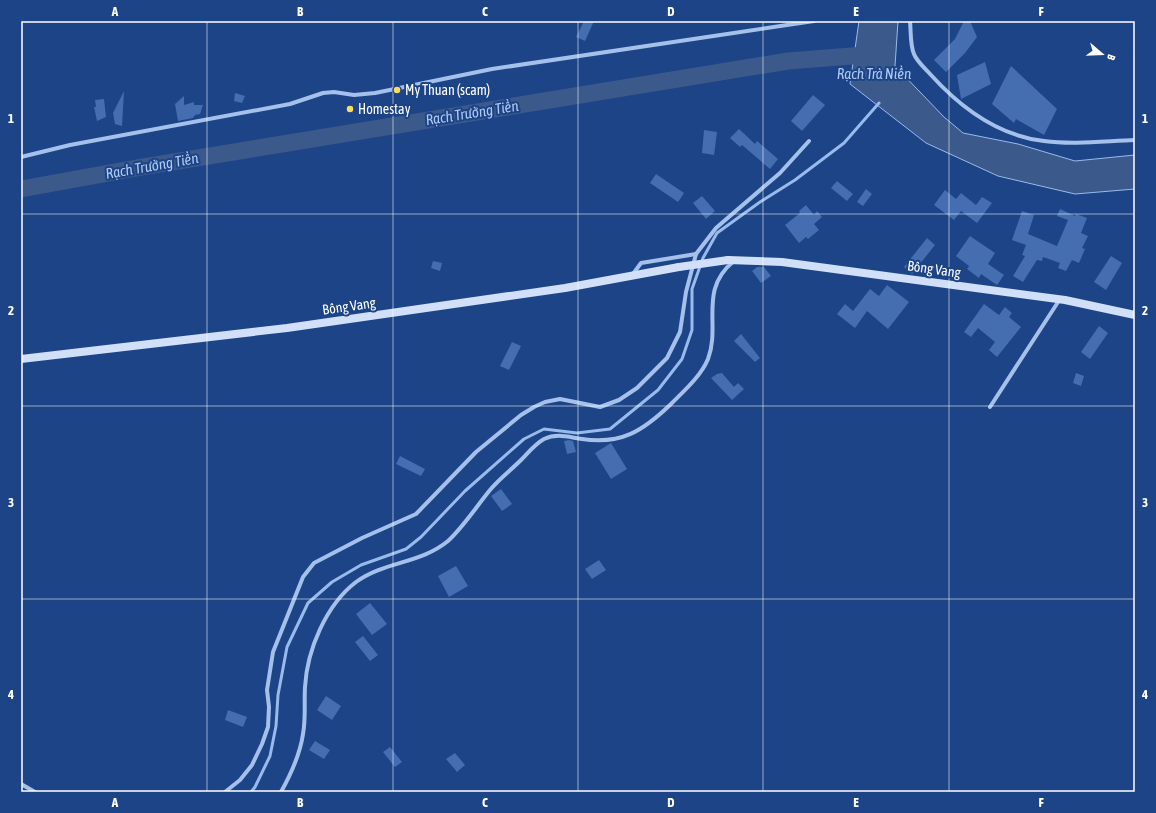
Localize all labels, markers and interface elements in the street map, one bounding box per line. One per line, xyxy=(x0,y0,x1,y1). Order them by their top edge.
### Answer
text: A xyxy=(111,4,119,19)
text: B xyxy=(297,4,304,19)
text: C xyxy=(482,4,488,19)
text: D xyxy=(667,4,675,19)
text: E xyxy=(853,4,859,19)
text: F xyxy=(1038,4,1044,19)
north arrow xyxy=(1082,34,1122,74)
text: B xyxy=(1105,53,1118,62)
water label: Rạch Trà Niền xyxy=(837,65,911,82)
place label: My Thuan (scam) xyxy=(405,82,490,98)
marker: My Thuan (scam) xyxy=(392,85,402,95)
water label: Rạch Trường Tiền xyxy=(424,97,520,128)
place label: Homestay xyxy=(358,101,411,117)
marker: Homestay xyxy=(345,104,355,114)
text: 1 xyxy=(8,111,14,126)
text: 1 xyxy=(1142,111,1148,126)
water label: Rạch Trường Tiền xyxy=(104,149,200,182)
street label: Bông Vang xyxy=(906,257,962,281)
street label: Bông Vang xyxy=(321,294,377,318)
text: 2 xyxy=(8,303,14,318)
text: 2 xyxy=(1142,303,1148,318)
text: 3 xyxy=(8,495,14,510)
text: 3 xyxy=(1142,495,1148,510)
text: 4 xyxy=(7,687,14,702)
text: 4 xyxy=(1141,687,1148,702)
text: A xyxy=(111,795,119,810)
text: B xyxy=(297,795,304,810)
text: C xyxy=(482,795,488,810)
text: D xyxy=(667,795,675,810)
text: E xyxy=(853,795,859,810)
text: F xyxy=(1038,795,1044,810)

